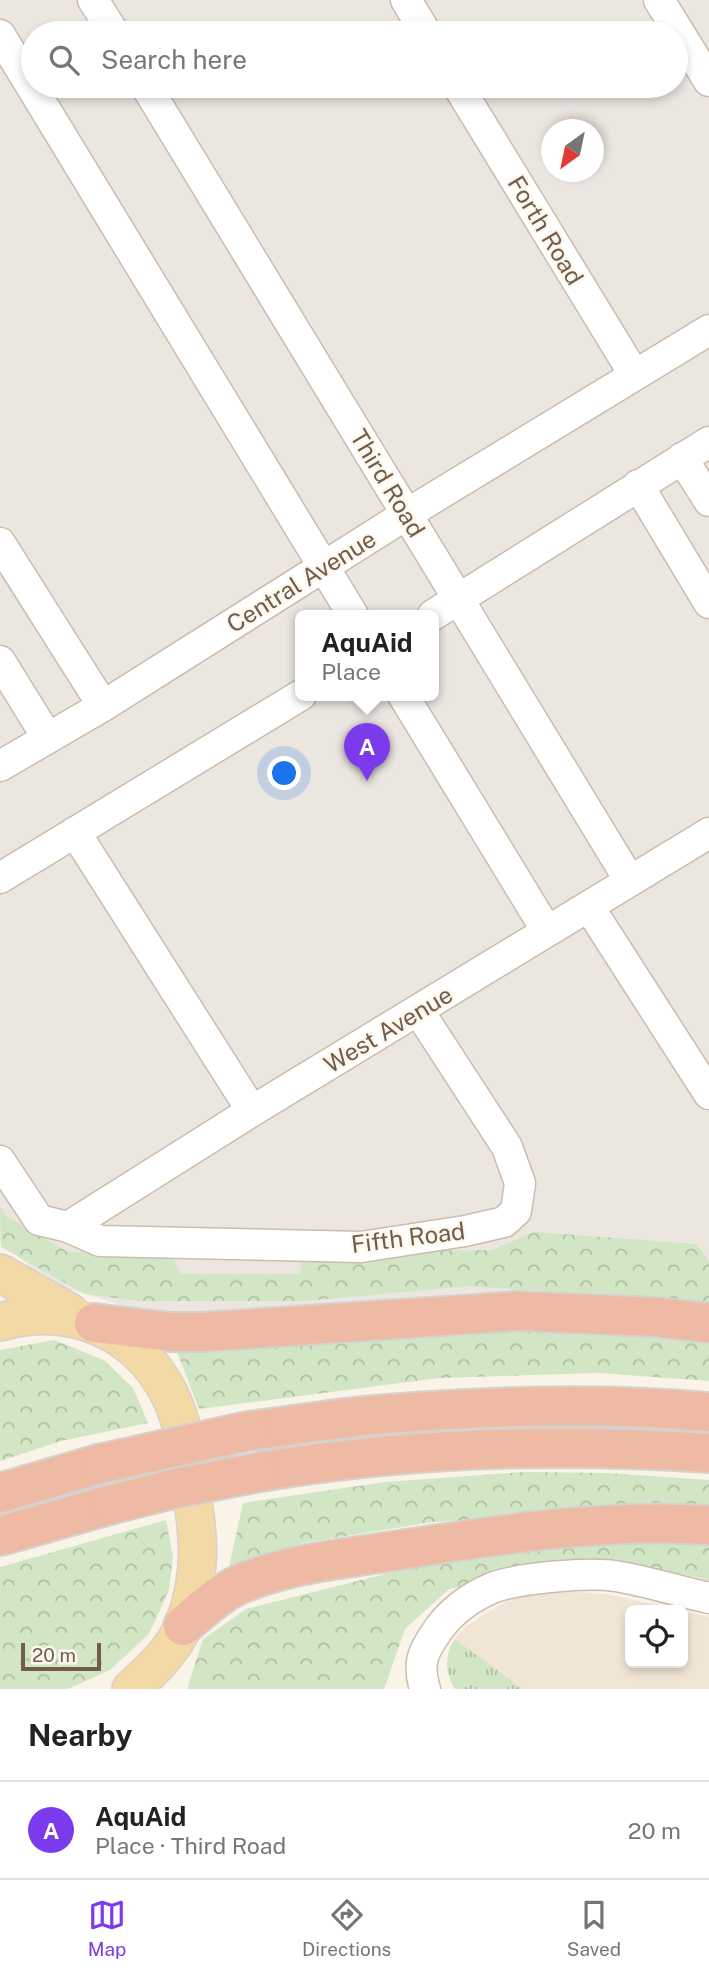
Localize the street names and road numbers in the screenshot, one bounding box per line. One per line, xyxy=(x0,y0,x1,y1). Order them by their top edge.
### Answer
street label: Forth Road xyxy=(502,170,590,290)
street label: Third Road xyxy=(345,424,431,542)
street label: Central Avenue xyxy=(221,524,381,638)
street label: West Avenue xyxy=(319,980,457,1078)
street label: Fifth Road xyxy=(349,1216,467,1258)

